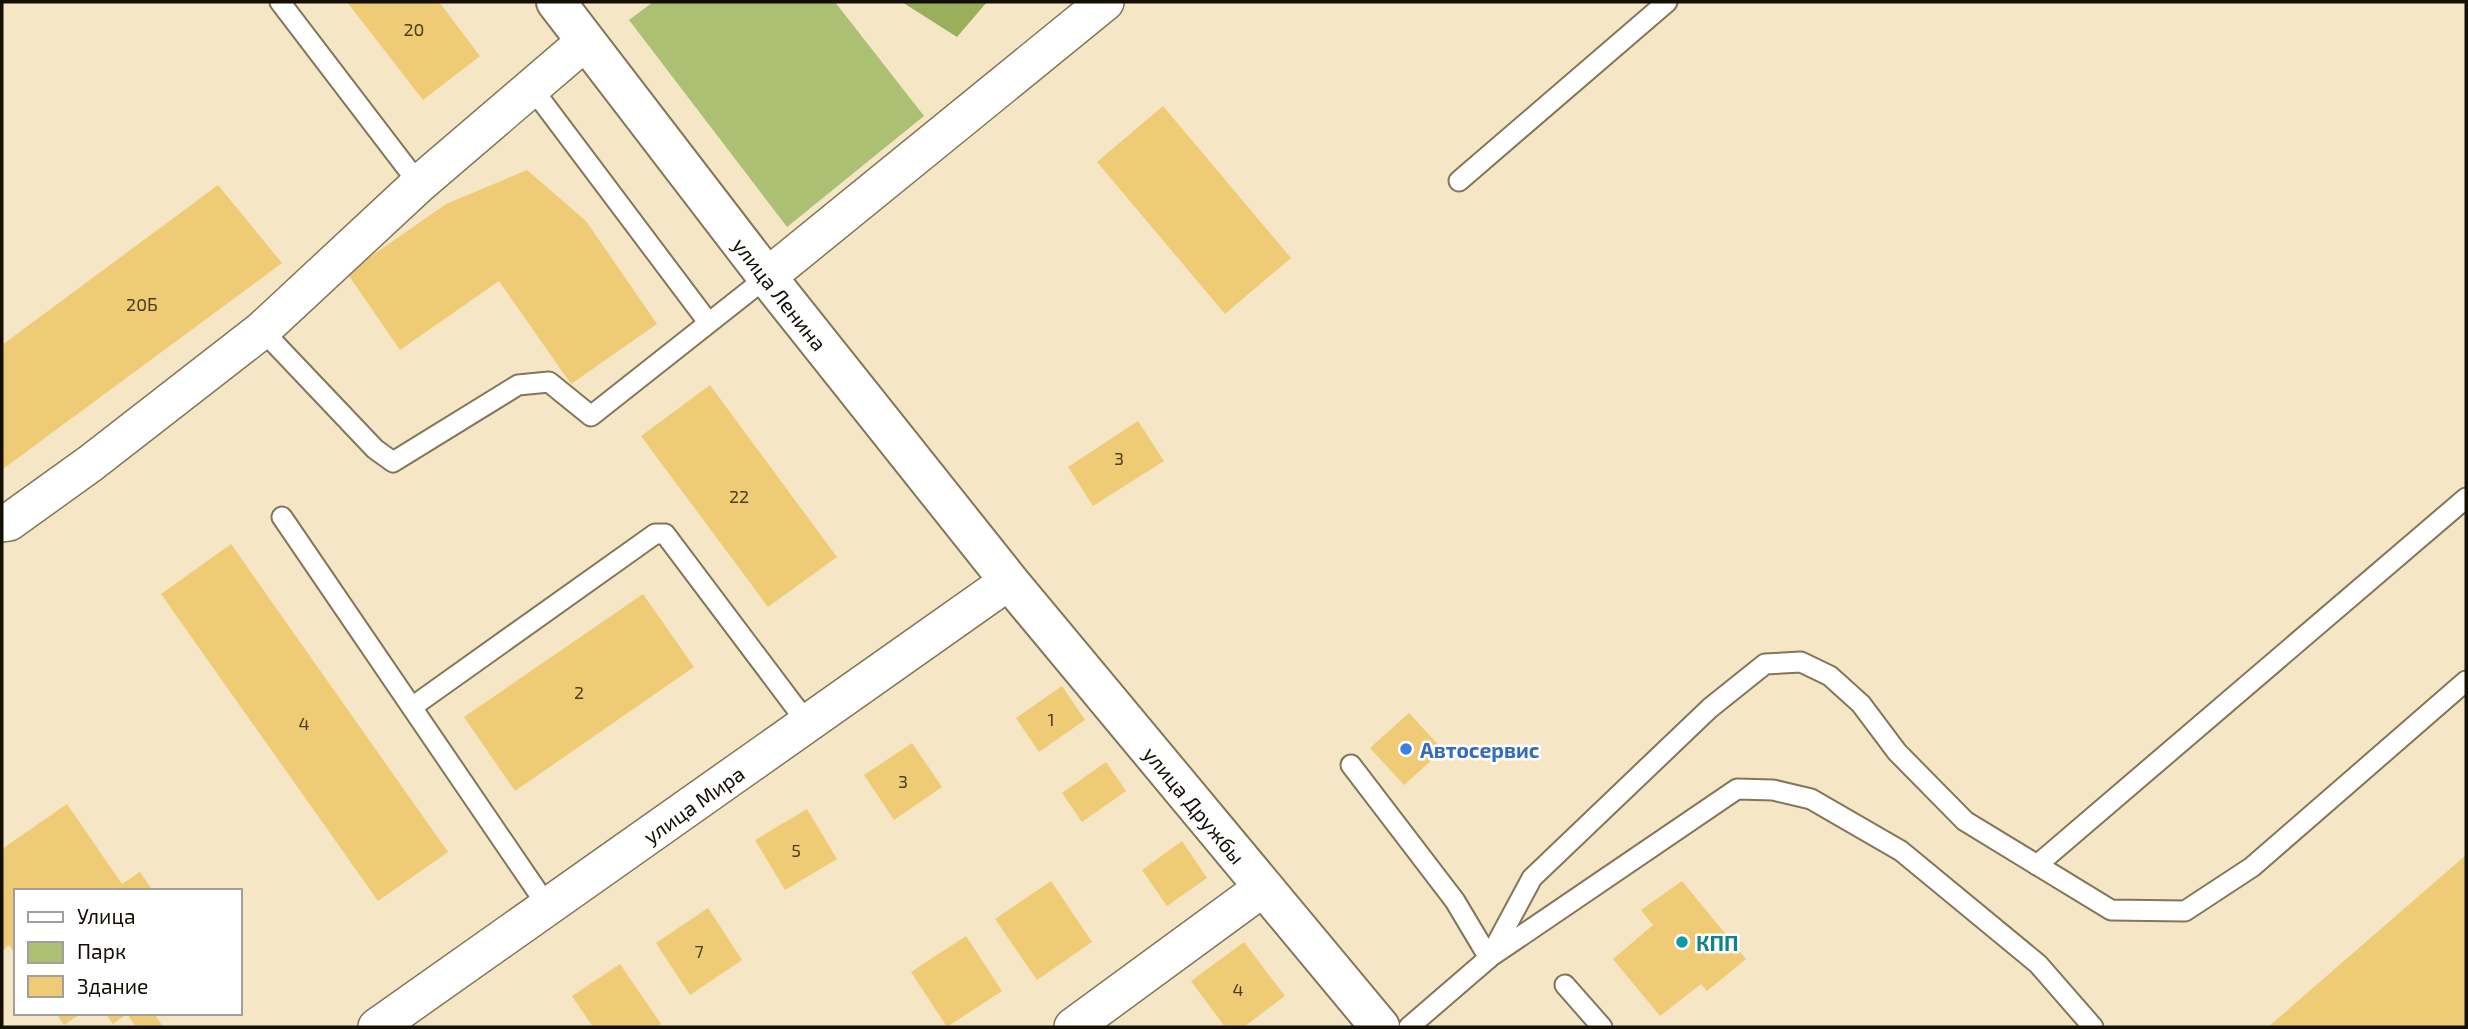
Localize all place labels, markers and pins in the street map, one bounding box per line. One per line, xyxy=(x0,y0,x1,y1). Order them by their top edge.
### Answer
place label: Автосервис xyxy=(1420,737,1540,762)
marker: Автосервис xyxy=(1398,741,1414,757)
place label: КПП xyxy=(1696,930,1739,955)
marker: КПП xyxy=(1674,934,1690,950)

